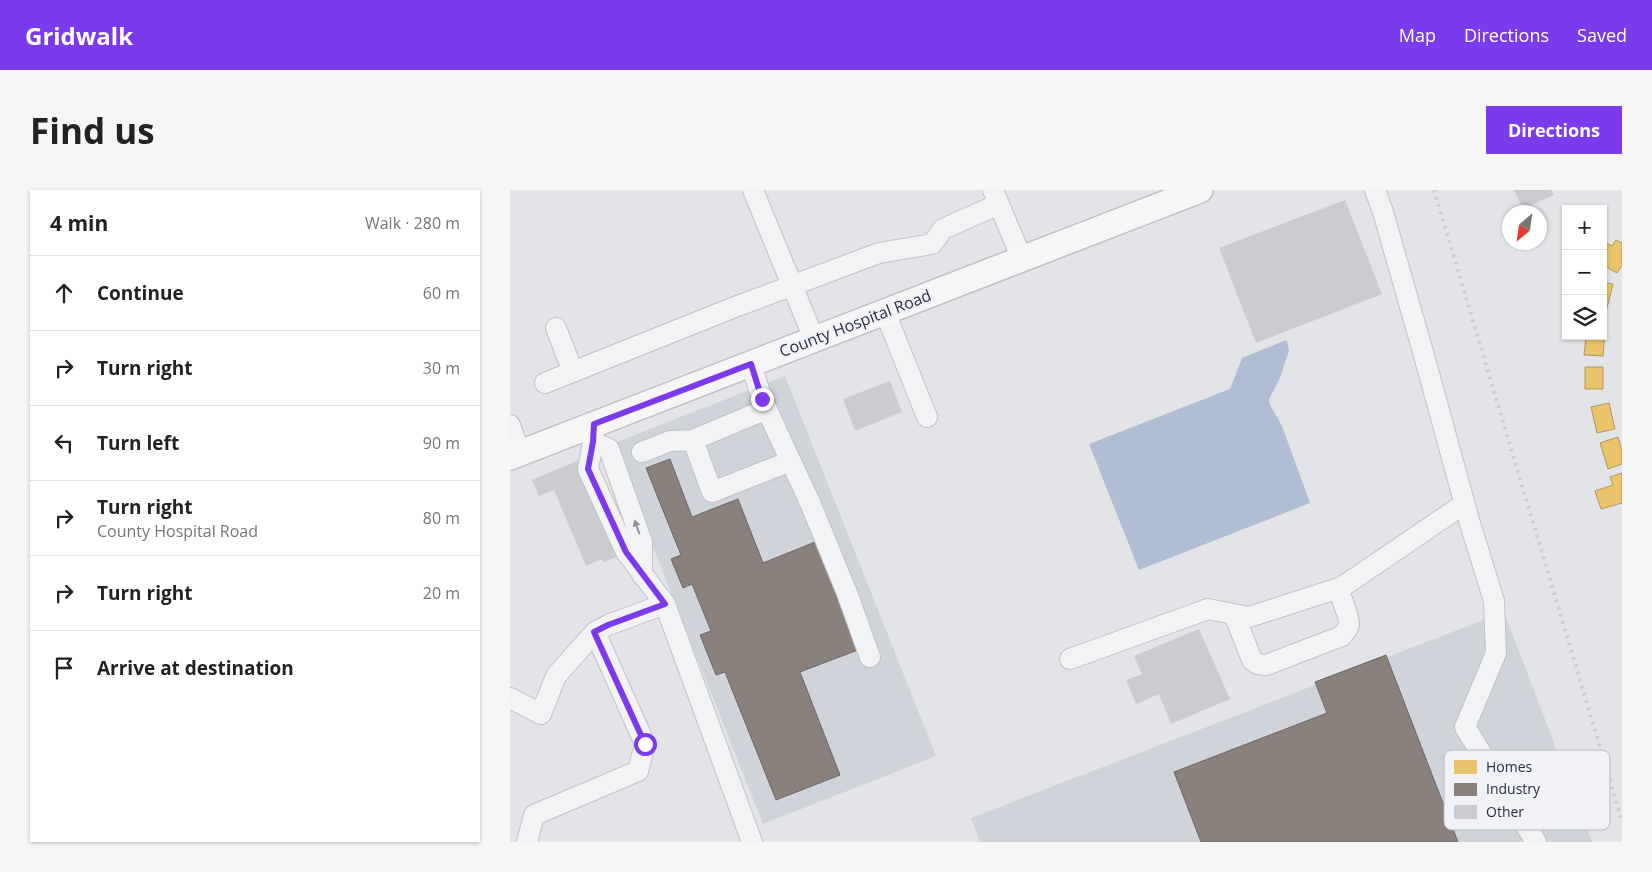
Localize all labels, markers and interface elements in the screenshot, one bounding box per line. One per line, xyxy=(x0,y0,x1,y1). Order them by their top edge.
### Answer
text: Gridwalk xyxy=(25,19,133,52)
text: Map xyxy=(1399,23,1436,47)
text: Directions xyxy=(1464,23,1549,47)
text: Saved xyxy=(1577,23,1627,47)
button: Directions xyxy=(1486,106,1622,154)
text: Find us xyxy=(30,107,155,154)
north arrow xyxy=(1502,205,1547,250)
map controls xyxy=(1562,205,1607,340)
button: + xyxy=(1562,205,1607,250)
text: 4 min xyxy=(50,209,108,237)
text: Walk · 280 m xyxy=(365,212,460,234)
button: − xyxy=(1562,250,1607,295)
icon: ahead xyxy=(50,279,78,307)
text: Continue xyxy=(97,280,184,306)
text: 60 m xyxy=(423,282,460,304)
street label: County Hospital Road xyxy=(776,284,934,362)
button: layers xyxy=(1562,295,1607,340)
icon: right xyxy=(50,354,78,382)
text: Turn right xyxy=(97,355,192,381)
text: 30 m xyxy=(423,357,460,379)
route end xyxy=(751,388,774,411)
icon: left xyxy=(50,429,78,457)
text: Turn left xyxy=(97,430,179,456)
text: 90 m xyxy=(423,432,460,454)
text: Turn right xyxy=(97,494,192,520)
icon: right xyxy=(50,504,78,532)
text: 80 m xyxy=(423,507,460,529)
text: County Hospital Road xyxy=(97,520,258,542)
one-way arrow xyxy=(633,520,640,535)
icon: right xyxy=(50,579,78,607)
text: Turn right xyxy=(97,580,192,606)
text: 20 m xyxy=(423,582,460,604)
icon: arrive xyxy=(50,654,78,682)
text: Arrive at destination xyxy=(97,655,294,681)
route start xyxy=(634,733,657,756)
legend xyxy=(1444,750,1610,830)
text: Homes xyxy=(1486,757,1533,776)
text: Industry xyxy=(1486,779,1541,798)
text: Other xyxy=(1486,802,1524,821)

